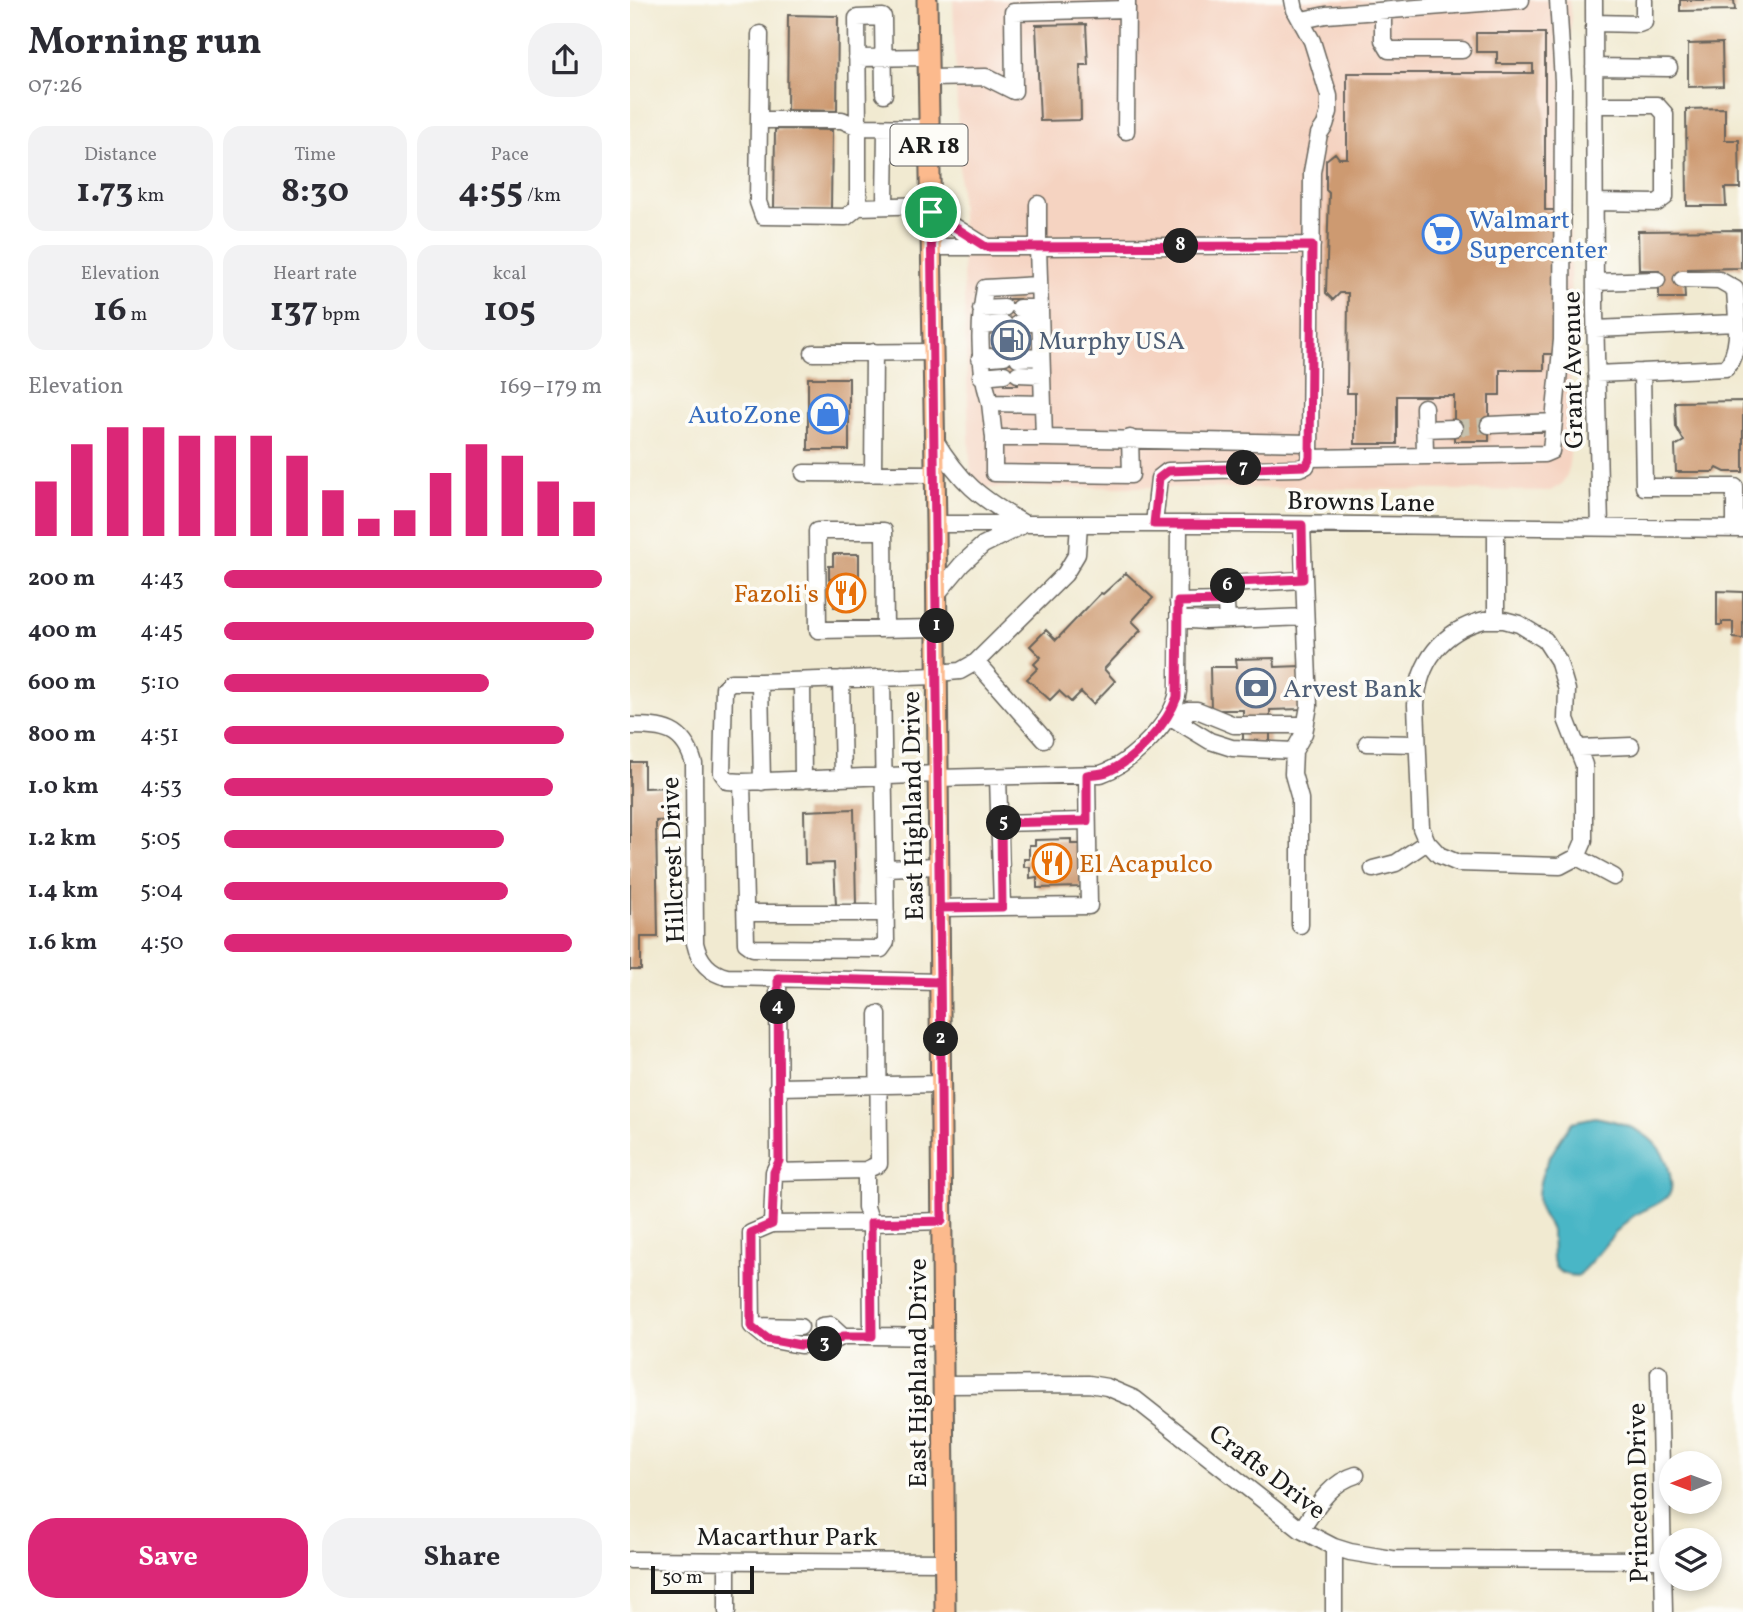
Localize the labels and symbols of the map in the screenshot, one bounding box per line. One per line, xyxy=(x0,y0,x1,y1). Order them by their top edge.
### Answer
road number: AR 18 xyxy=(890,125,968,166)
pin xyxy=(901,182,961,242)
place label: Walmart Supercenter xyxy=(1469,203,1608,269)
supermarket icon: Walmart Supercenter xyxy=(1421,213,1463,255)
pin: 8 xyxy=(1164,229,1198,264)
street label: Grant Avenue xyxy=(1555,291,1593,449)
fuel station icon: Murphy USA xyxy=(990,319,1032,361)
place label: Murphy USA xyxy=(1038,324,1185,360)
shop icon: AutoZone xyxy=(807,393,849,435)
place label: AutoZone xyxy=(688,398,801,434)
pin: 7 xyxy=(1226,450,1262,486)
street label: Browns Lane xyxy=(1287,484,1435,522)
pin: 6 xyxy=(1210,568,1246,604)
restaurant icon: Fazoli's xyxy=(825,572,867,614)
place label: Fazoli's xyxy=(734,577,819,613)
pin: 1 xyxy=(920,608,954,644)
bank icon: Arvest Bank xyxy=(1235,667,1277,709)
place label: Arvest Bank xyxy=(1283,672,1422,708)
street label: East Highland Drive xyxy=(894,691,934,921)
street label: Hillcrest Drive xyxy=(653,776,695,944)
pin: 5 xyxy=(986,806,1022,840)
restaurant icon: El Acapulco xyxy=(1031,842,1073,884)
place label: El Acapulco xyxy=(1079,847,1213,883)
pin: 4 xyxy=(760,990,796,1024)
pin: 2 xyxy=(924,1021,958,1056)
street label: East Highland Drive xyxy=(901,1258,937,1488)
pin: 3 xyxy=(808,1326,842,1362)
street label: Princeton Drive xyxy=(1619,1403,1659,1583)
street label: Crafts Drive xyxy=(1201,1417,1333,1529)
north arrow xyxy=(1659,1451,1722,1514)
street label: Macarthur Park xyxy=(696,1520,878,1556)
scale bar xyxy=(651,1563,754,1595)

